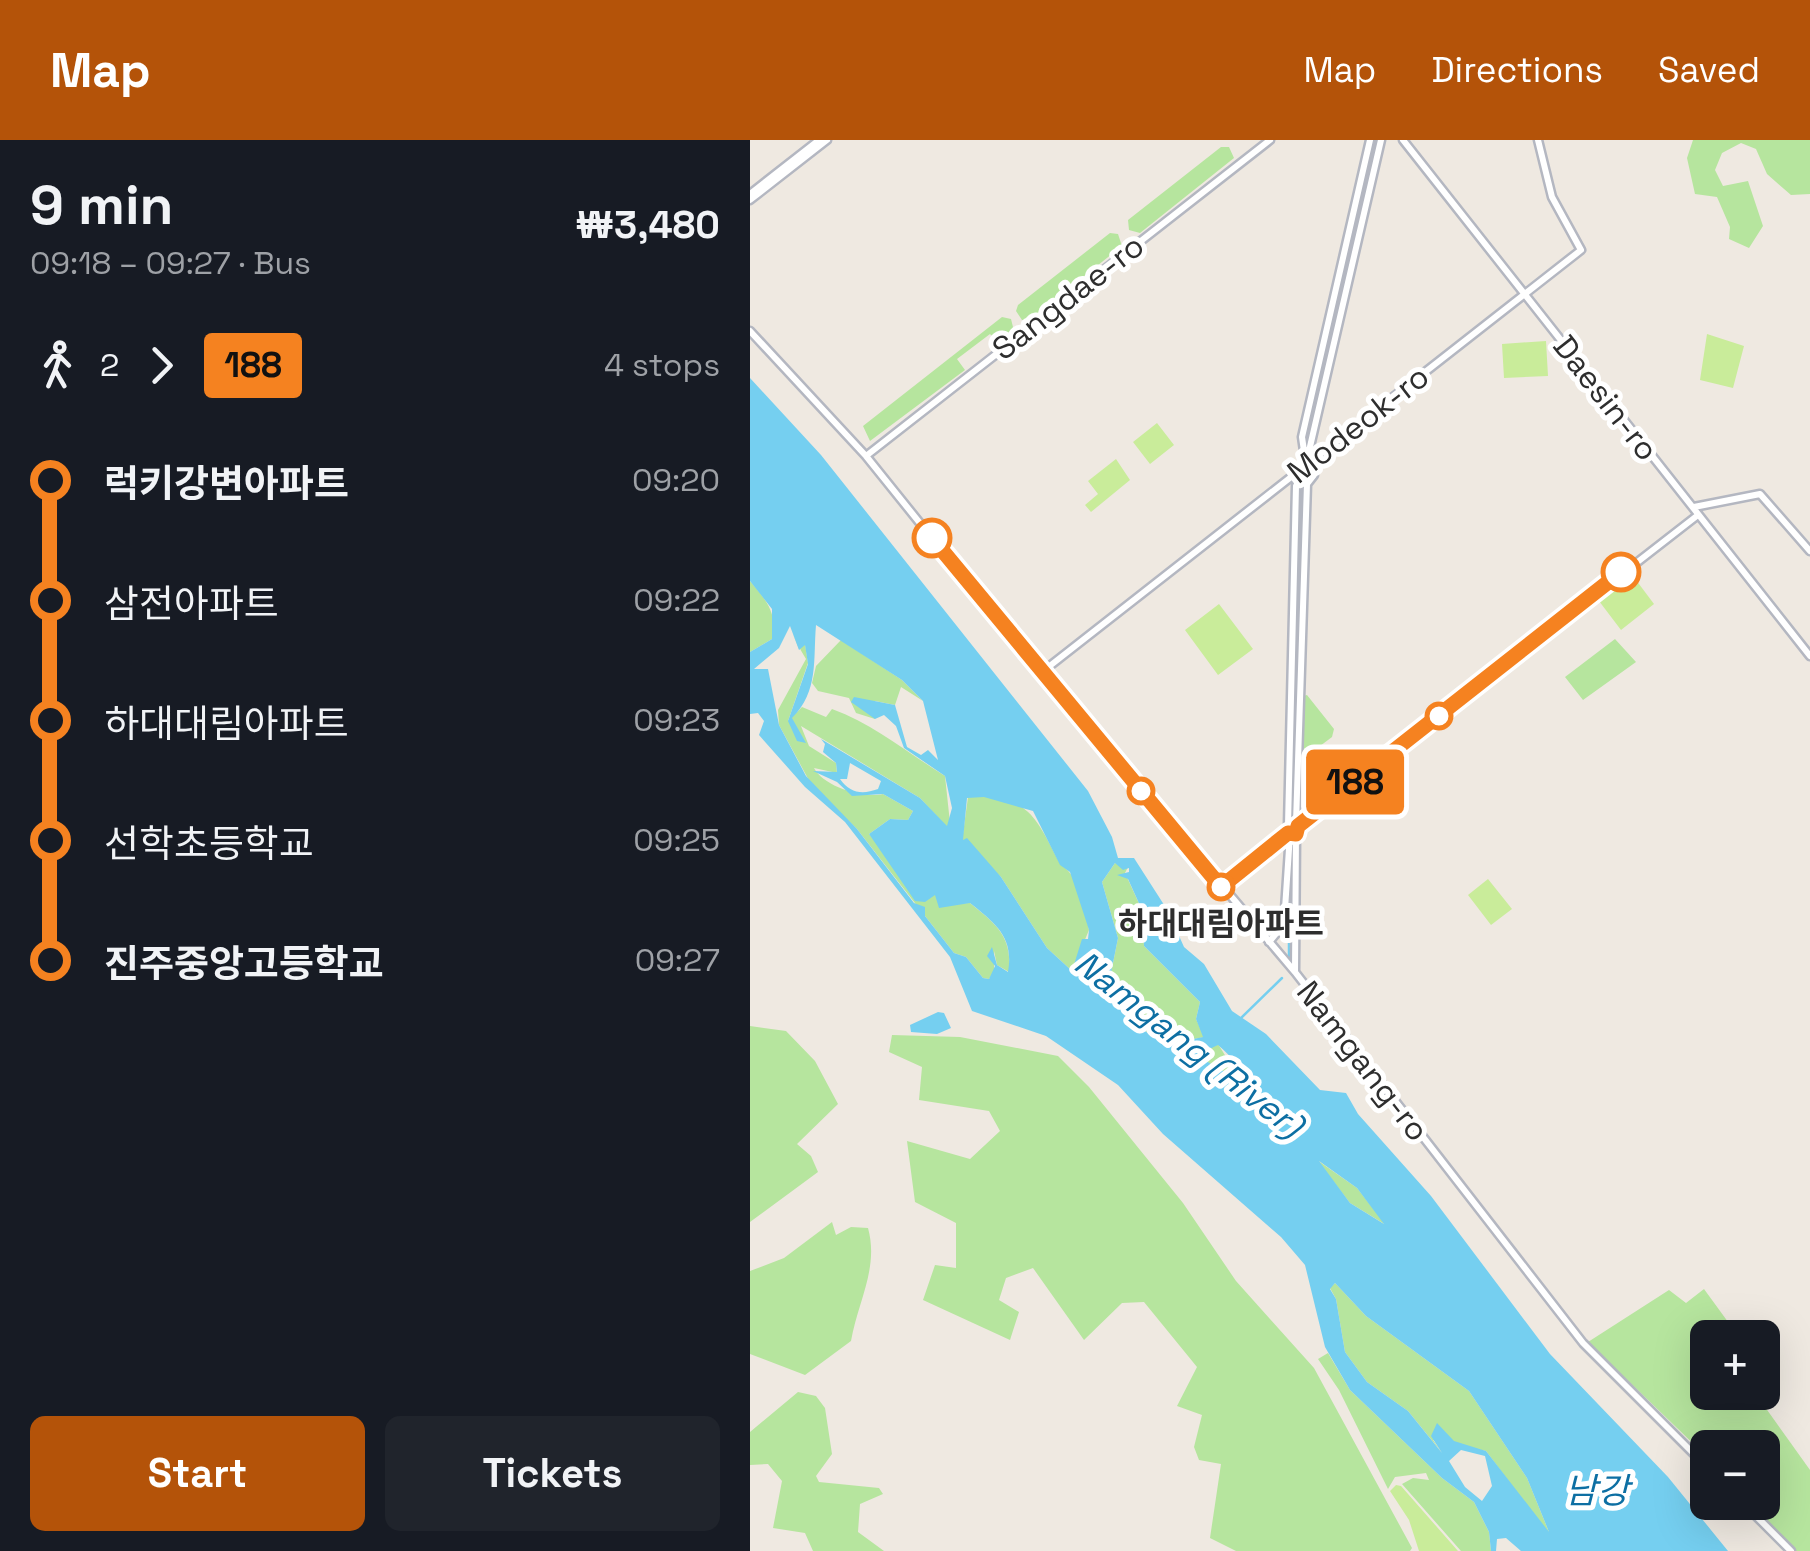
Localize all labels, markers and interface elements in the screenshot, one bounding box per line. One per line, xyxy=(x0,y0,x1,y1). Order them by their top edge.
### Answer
text: Map xyxy=(50,40,151,101)
text: Map xyxy=(1303,48,1376,92)
text: Directions xyxy=(1431,48,1603,92)
text: Saved xyxy=(1658,48,1760,92)
text: 9 min xyxy=(30,170,173,240)
text: ₩3,480 xyxy=(575,201,720,249)
street label: Sangdae-ro xyxy=(984,225,1152,369)
text: 09:18 – 09:27 · Bus xyxy=(30,243,311,283)
street label: Daesin-ro xyxy=(1545,327,1667,469)
icon: walk xyxy=(30,338,85,393)
icon: forward xyxy=(134,338,189,393)
text: 188 xyxy=(224,343,282,387)
text: 2 xyxy=(100,345,119,385)
text: 4 stops xyxy=(604,345,720,385)
street label: Modeok-ro xyxy=(1279,356,1437,492)
text: 럭키강변아파트 xyxy=(104,460,349,508)
text: 09:20 xyxy=(632,460,720,500)
unlabelled marker xyxy=(913,519,951,557)
unlabelled marker xyxy=(1602,553,1640,591)
text: 삼전아파트 xyxy=(104,580,279,628)
text: 09:22 xyxy=(633,580,720,620)
text: 하대대림아파트 xyxy=(104,700,349,748)
text: 09:23 xyxy=(633,700,720,740)
unlabelled marker xyxy=(1426,703,1452,729)
line badge: 188 xyxy=(1298,750,1412,814)
text: 188 xyxy=(1326,760,1384,804)
unlabelled marker xyxy=(1128,778,1154,804)
text: 선학초등학교 xyxy=(104,820,314,868)
text: 09:25 xyxy=(633,820,720,860)
marker: 하대대림아파트 xyxy=(1208,874,1234,900)
place label: 하대대림아파트 xyxy=(1118,904,1324,944)
text: 진주중앙고등학교 xyxy=(104,940,384,988)
text: 09:27 xyxy=(635,940,720,980)
water label: Namgang (River) xyxy=(1066,941,1314,1149)
street label: Namgang-ro xyxy=(1288,973,1438,1149)
map controls xyxy=(1690,1320,1780,1520)
button: + xyxy=(1690,1320,1780,1410)
button: Start xyxy=(30,1416,365,1531)
button: Tickets xyxy=(385,1416,720,1531)
button: − xyxy=(1690,1430,1780,1520)
water label: 남강 xyxy=(1565,1469,1634,1513)

